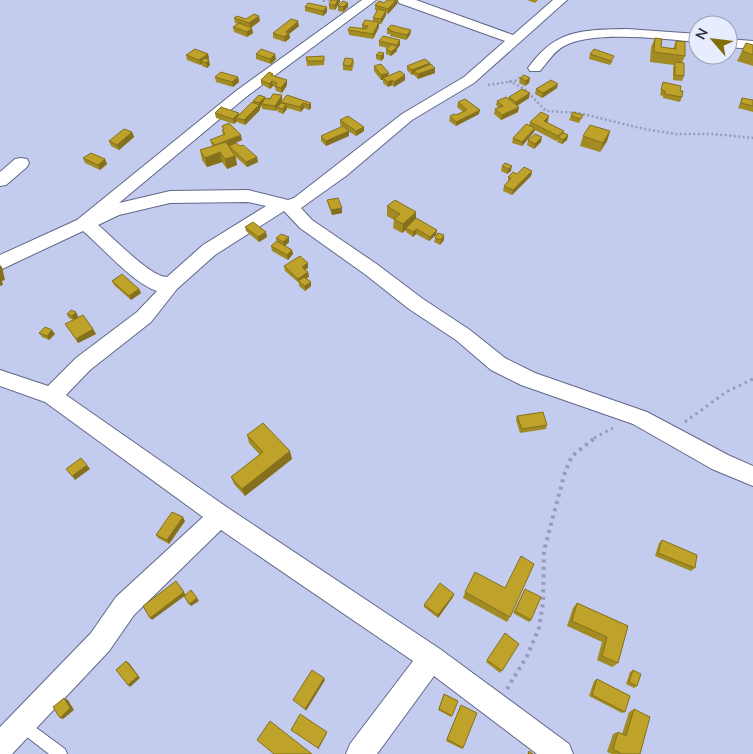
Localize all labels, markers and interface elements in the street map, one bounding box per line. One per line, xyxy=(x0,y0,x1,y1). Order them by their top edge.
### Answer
north arrow xyxy=(688,15,738,65)
text: N xyxy=(691,25,713,43)

